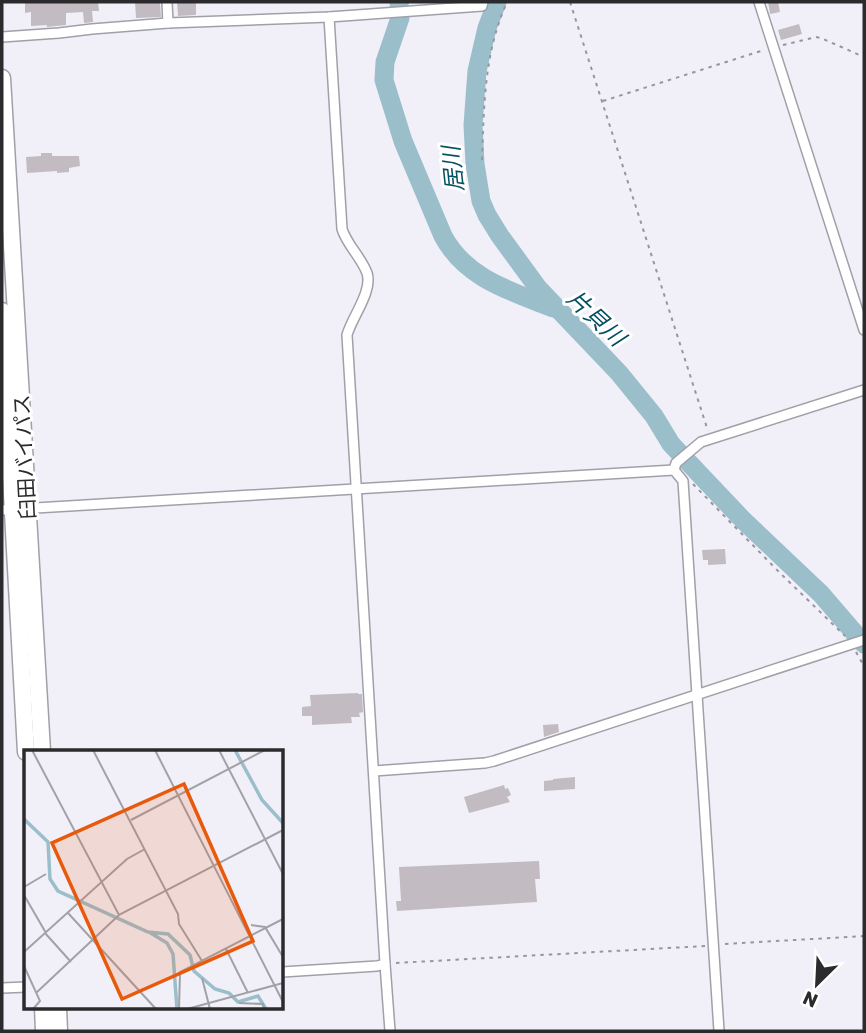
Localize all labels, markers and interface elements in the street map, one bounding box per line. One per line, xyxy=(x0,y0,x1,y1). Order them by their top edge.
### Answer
water label: 居川 xyxy=(436,142,469,193)
water label: 片貝川 xyxy=(561,284,633,354)
street label: 臼田バイパス xyxy=(9,394,40,520)
inset map xyxy=(24,750,284,1009)
north arrow xyxy=(782,949,852,1019)
text: N xyxy=(799,986,821,1012)

